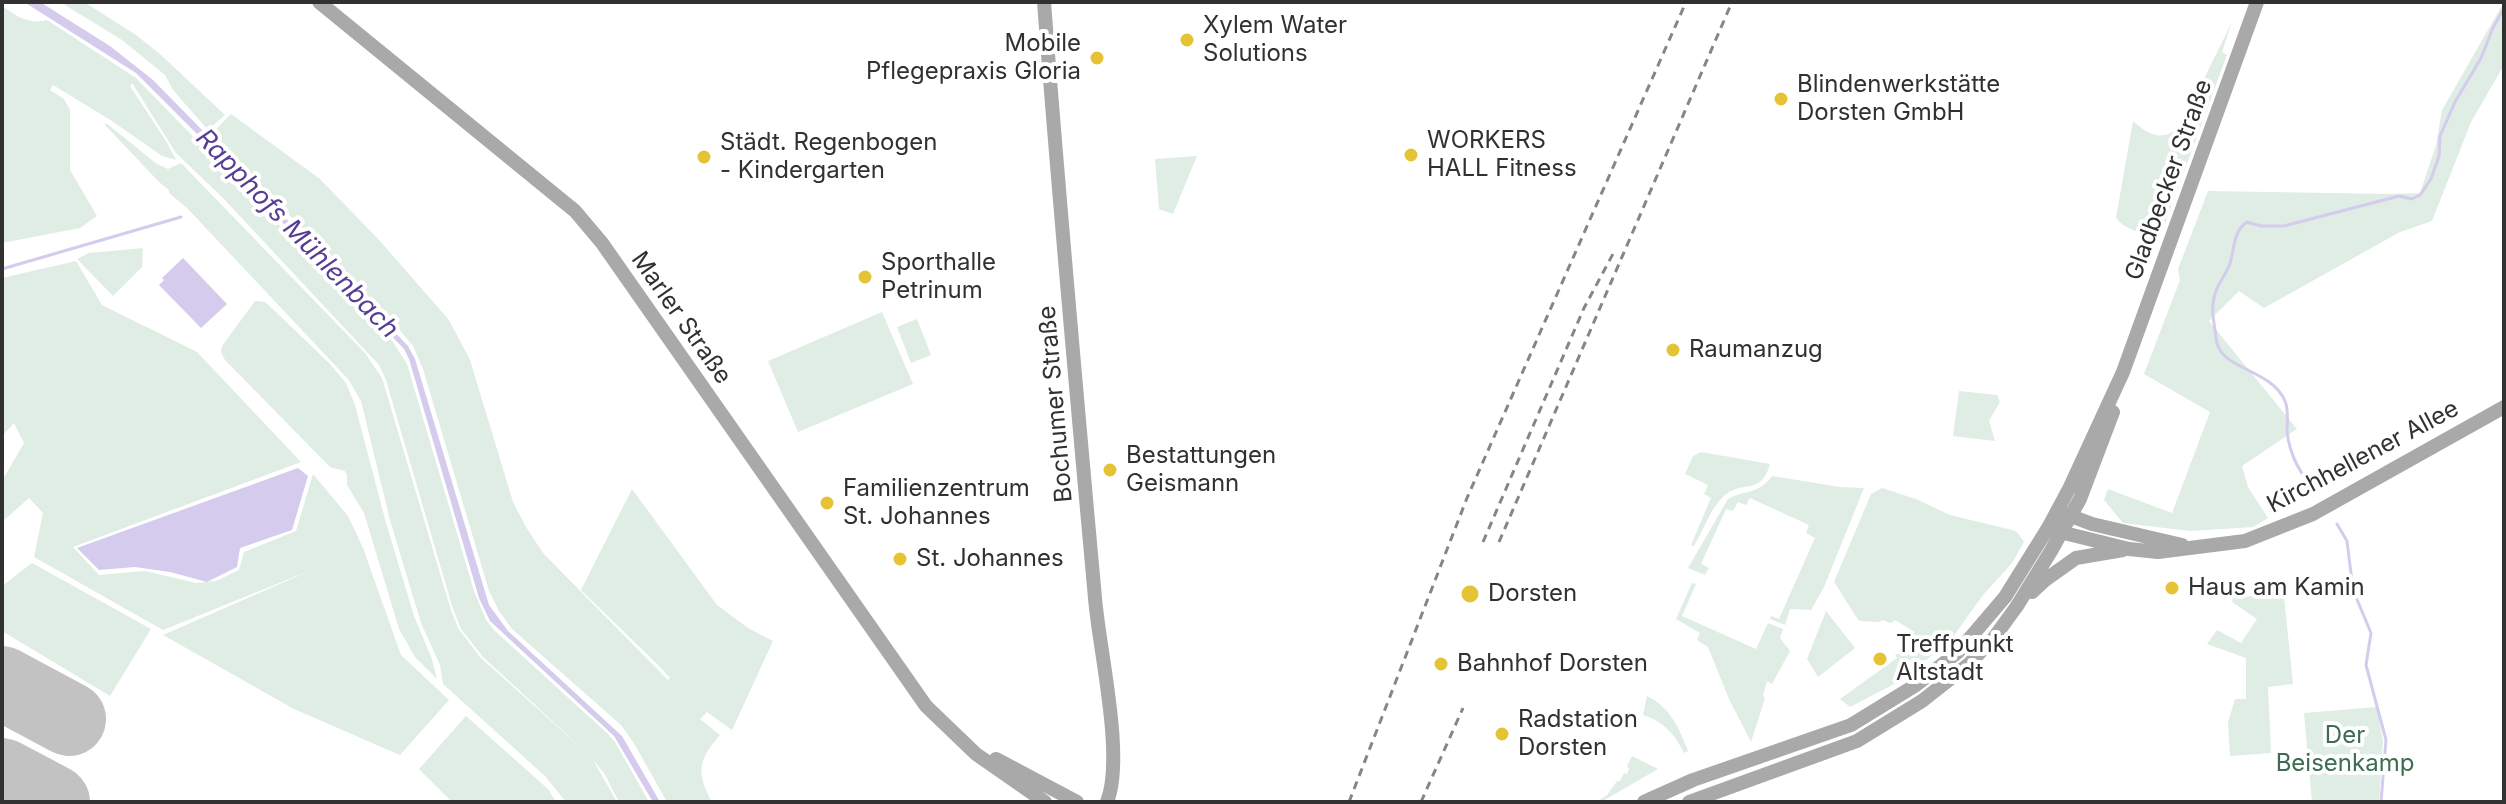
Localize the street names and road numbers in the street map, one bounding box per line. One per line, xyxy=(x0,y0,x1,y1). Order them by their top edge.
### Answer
street label: Gladbecker Straße xyxy=(2119,76,2219,284)
street label: Marler Straße xyxy=(625,246,737,390)
street label: Bochumer Straße xyxy=(1033,304,1079,504)
street label: Kirchhellener Allee xyxy=(2262,394,2464,520)

